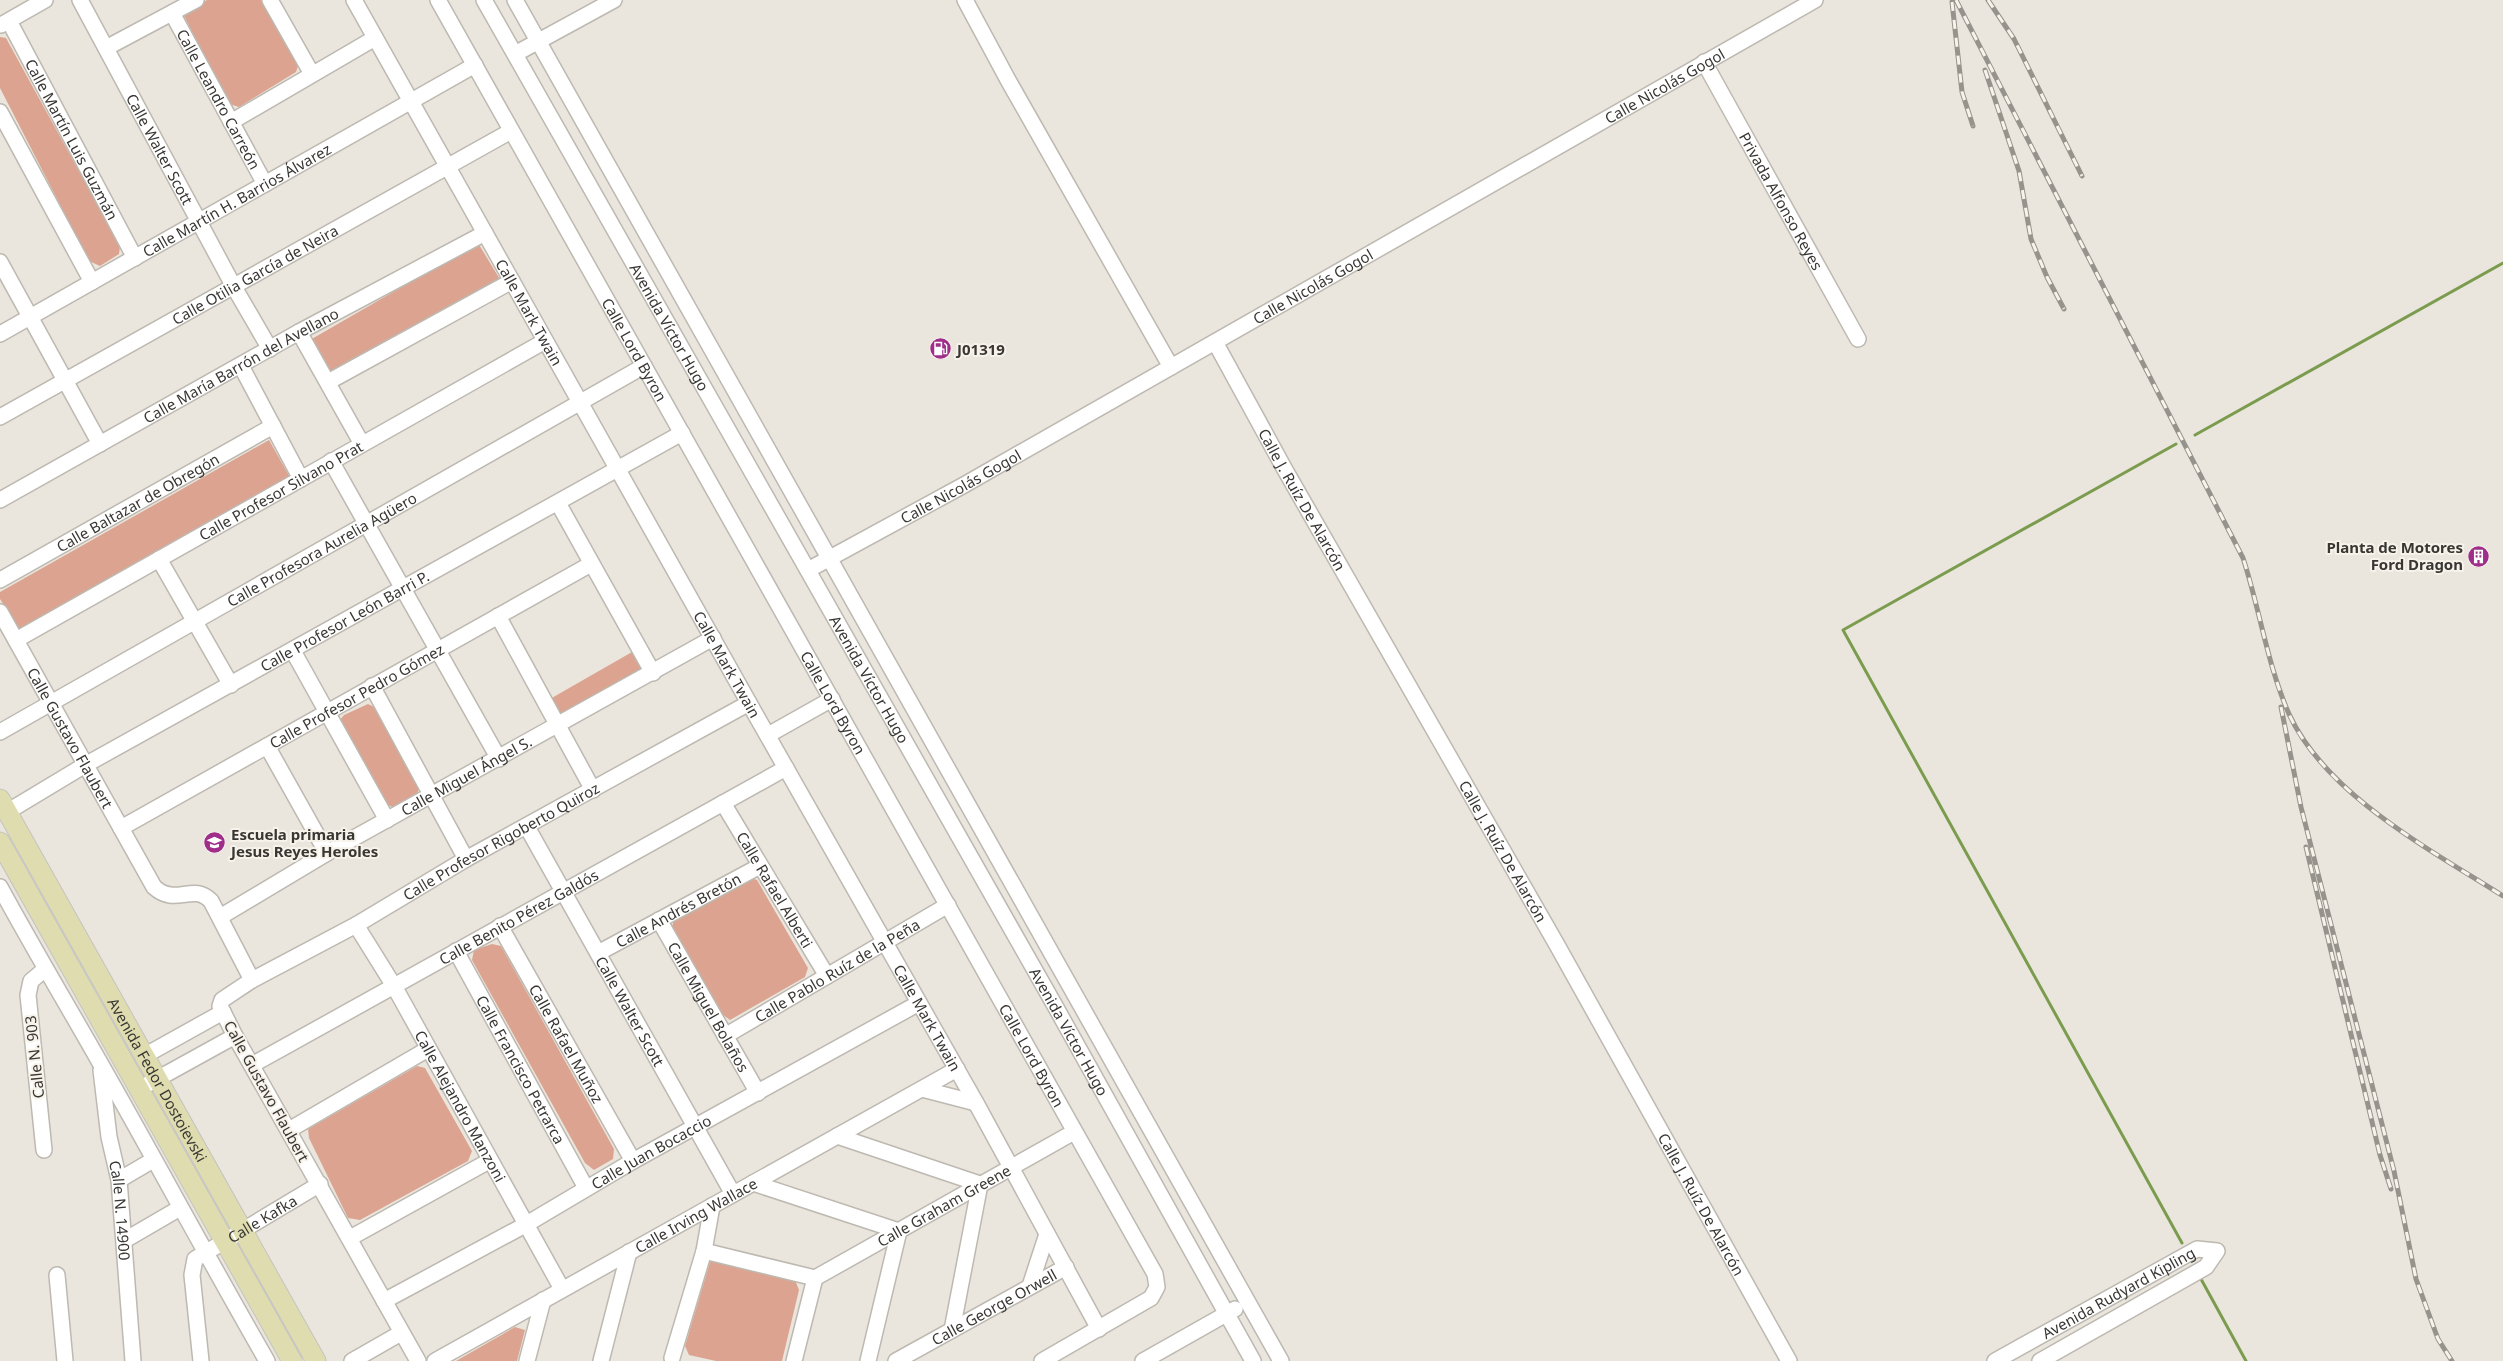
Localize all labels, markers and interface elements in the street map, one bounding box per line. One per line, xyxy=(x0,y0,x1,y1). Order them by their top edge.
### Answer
street label: Calle Leandro Carreón xyxy=(173,25,265,173)
street label: Calle Nicolás Gogol xyxy=(1601,44,1728,128)
street label: Calle Martín Luis Guzmán xyxy=(21,55,123,223)
street label: Calle Walter Scott xyxy=(122,90,198,209)
street label: Privada Alfonso Reyes xyxy=(1735,128,1828,273)
street label: Calle Martín H. Barrios Álvarez xyxy=(139,139,334,261)
street label: Calle Otilia García de Neira xyxy=(168,220,341,329)
street label: Calle Nicolás Gogol xyxy=(1249,244,1376,328)
street label: Calle Mark Twain xyxy=(491,255,567,369)
street label: Avenida Víctor Hugo xyxy=(625,260,714,394)
street label: Calle Lord Byron xyxy=(598,294,672,405)
street label: Calle María Barrón del Avellano xyxy=(140,303,342,428)
fuel station icon: J01319 xyxy=(929,337,953,361)
place label: J01319 xyxy=(955,339,1005,359)
street label: Calle J. Ruíz De Alarcón xyxy=(1254,425,1351,574)
street label: Calle Profesor Silvano Prat xyxy=(195,436,367,545)
street label: Calle Nicolás Gogol xyxy=(897,445,1024,528)
street label: Calle Baltazar de Obregón xyxy=(53,448,223,556)
street label: Calle Profesora Aurelia Agüero xyxy=(223,487,420,611)
place label: Planta de Motores Ford Dragon xyxy=(2326,537,2463,574)
building icon: Planta de Motores Ford Dragon xyxy=(2467,544,2491,568)
street label: Calle Profesor León Barri P. xyxy=(257,566,433,676)
street label: Calle Mark Twain xyxy=(689,607,765,721)
street label: Avenida Víctor Hugo xyxy=(825,612,914,747)
street label: Calle Profesor Pedro Gómez xyxy=(266,639,447,753)
street label: Calle Lord Byron xyxy=(796,647,870,758)
street label: Calle Gustavo Flaubert xyxy=(23,664,118,812)
street label: Calle Miguel Ángel S. xyxy=(397,731,535,820)
street label: Calle J. Ruíz De Alarcón xyxy=(1455,777,1552,926)
street label: Calle Profesor Rigoberto Quiroz xyxy=(399,778,603,905)
place label: Escuela primaria Jesus Reyes Heroles xyxy=(229,824,378,861)
street label: Calle Rafael Alberti xyxy=(732,828,818,951)
school or university icon: Escuela primaria Jesus Reyes Heroles xyxy=(203,831,227,855)
street label: Calle Benito Pérez Galdós xyxy=(435,864,602,969)
street label: Calle Andrés Bretón xyxy=(612,868,744,952)
street label: Calle Pablo Ruíz de la Peña xyxy=(751,914,923,1026)
street label: Calle Miguel Bolaños xyxy=(663,938,754,1076)
street label: Calle Walter Scott xyxy=(591,952,669,1070)
street label: Calle Mark Twain xyxy=(889,961,966,1074)
street label: Avenida Víctor Hugo xyxy=(1025,964,1113,1099)
street label: Calle Rafael Muñoz xyxy=(525,980,608,1107)
street label: Calle Francisco Petrarca xyxy=(472,991,570,1147)
street label: Avenida Fedor Dostoievski xyxy=(104,994,212,1165)
street label: Calle Lord Byron xyxy=(995,1000,1069,1111)
street label: Calle N. 903 xyxy=(20,1015,48,1099)
street label: Calle Gustavo Flaubert xyxy=(220,1017,314,1166)
street label: Calle Alejandro Manzoni xyxy=(410,1027,511,1185)
street label: Calle Juan Bocaccio xyxy=(587,1110,715,1194)
street label: Calle J. Ruíz De Alarcón xyxy=(1654,1129,1749,1279)
street label: Calle N. 14900 xyxy=(105,1158,135,1261)
street label: Calle Graham Greene xyxy=(873,1160,1014,1251)
street label: Calle Irving Wallace xyxy=(631,1173,761,1257)
street label: Calle Kafka xyxy=(224,1190,300,1247)
street label: Avenida Rudyard Kipling xyxy=(2038,1242,2198,1343)
street label: Calle George Orwell xyxy=(928,1264,1060,1349)

